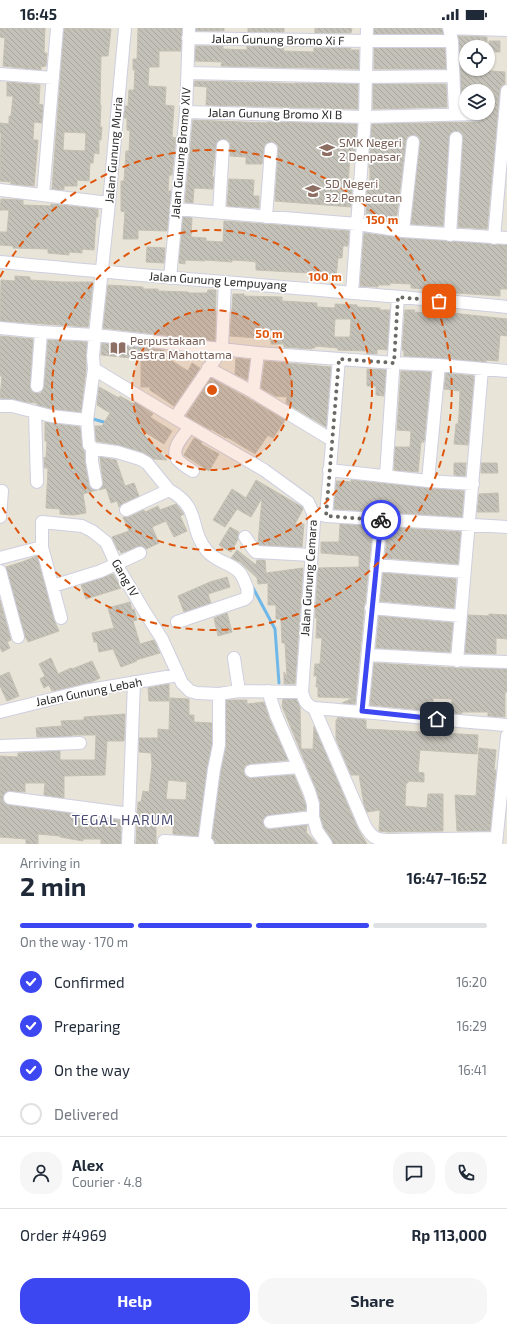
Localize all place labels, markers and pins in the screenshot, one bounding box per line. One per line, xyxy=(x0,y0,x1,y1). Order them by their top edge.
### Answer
place label: SMK Negeri 2 Denpasar xyxy=(339,135,402,163)
school or university icon: SMK Negeri 2 Denpasar xyxy=(318,141,336,159)
place label: SD Negeri 32 Pemecutan xyxy=(325,176,402,204)
school or university icon: SD Negeri 32 Pemecutan xyxy=(304,182,322,200)
pin xyxy=(422,284,456,318)
place label: Perpustakaan Sastra Mahottama xyxy=(130,333,232,361)
library icon: Perpustakaan Sastra Mahottama xyxy=(109,339,127,357)
centre of rings xyxy=(205,383,219,397)
pin xyxy=(420,702,454,736)

